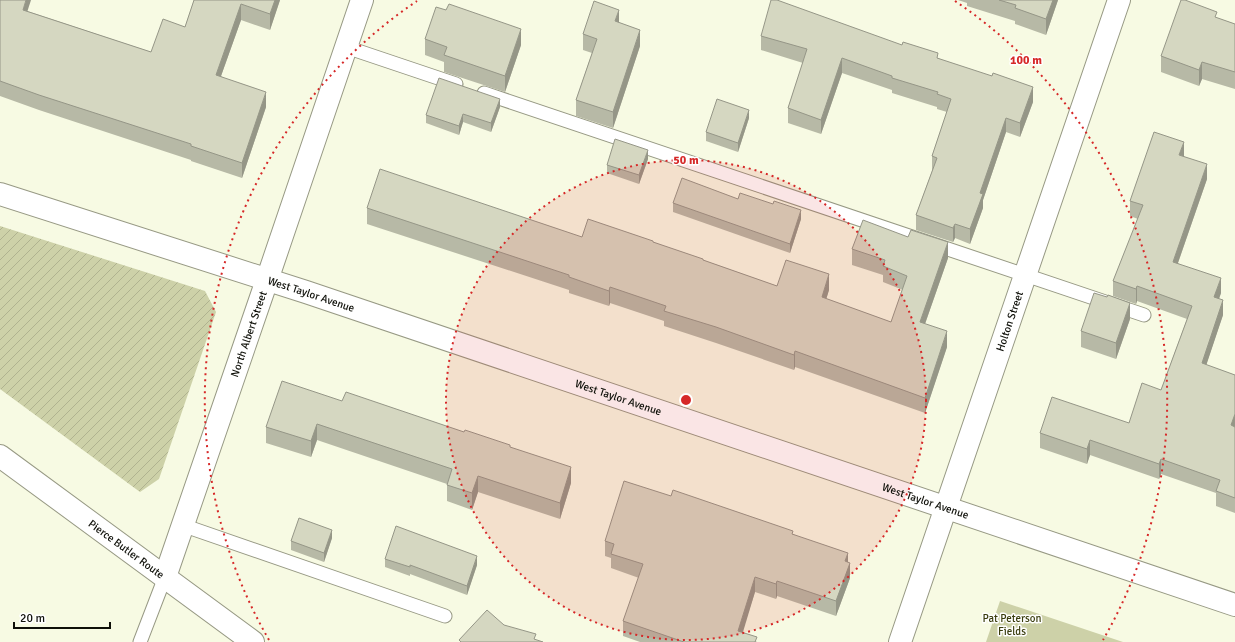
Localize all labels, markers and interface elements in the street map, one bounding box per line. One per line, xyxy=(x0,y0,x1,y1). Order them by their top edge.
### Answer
text: 100 m xyxy=(1010,53,1042,68)
text: 50 m xyxy=(673,153,699,168)
street label: West Taylor Avenue xyxy=(266,274,356,315)
street label: North Albert Street xyxy=(228,289,270,379)
street label: Holton Street xyxy=(994,289,1026,353)
street label: West Taylor Avenue xyxy=(573,377,663,418)
centre of rings xyxy=(679,393,693,407)
street label: West Taylor Avenue xyxy=(880,481,970,522)
street label: Pierce Butler Route xyxy=(86,517,167,582)
scale bar xyxy=(14,604,110,630)
text: 20 m xyxy=(20,611,45,626)
park label: Pat Peterson Fields xyxy=(982,612,1042,638)

